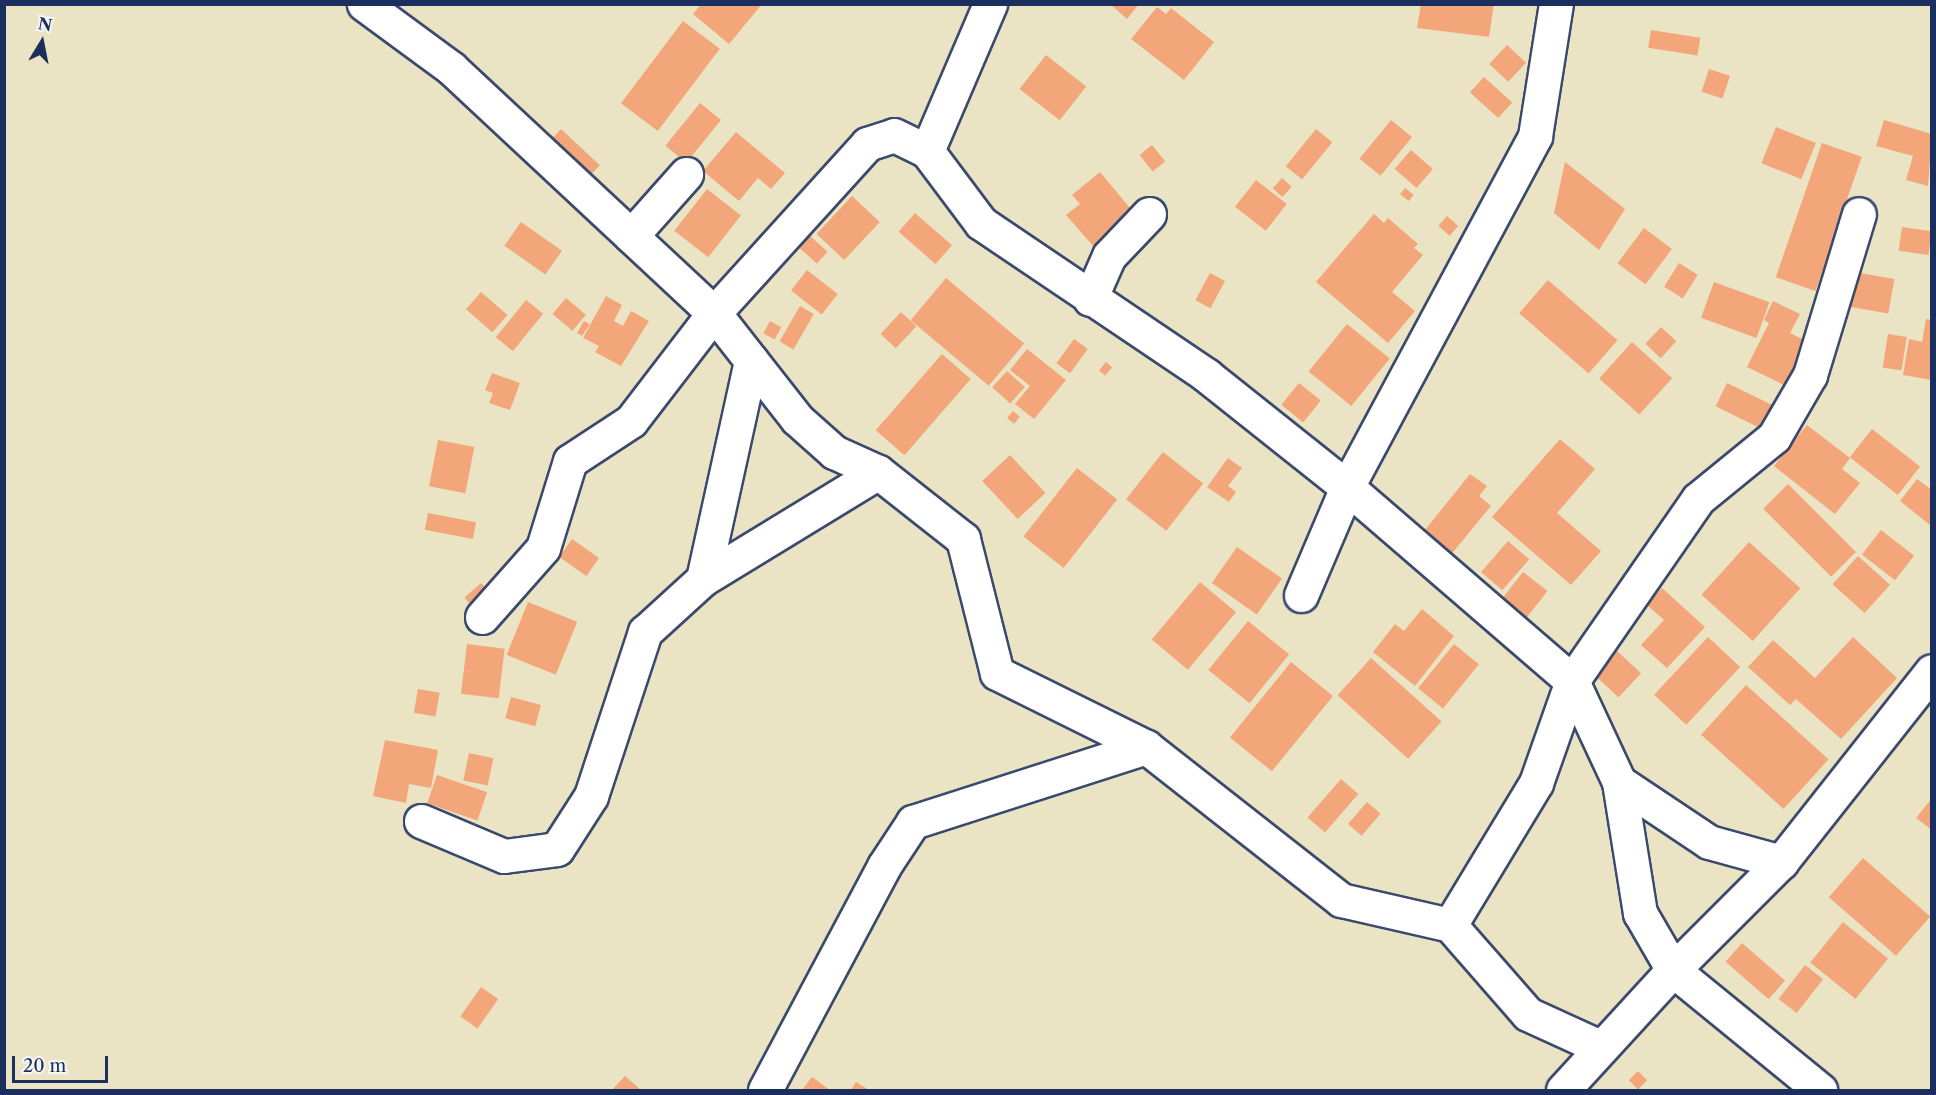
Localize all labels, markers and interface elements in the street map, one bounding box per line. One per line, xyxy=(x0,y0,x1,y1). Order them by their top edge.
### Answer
north arrow xyxy=(12,12,72,72)
text: N xyxy=(37,13,54,35)
scale bar xyxy=(15,1044,111,1082)
text: 20 m xyxy=(23,1055,66,1077)

